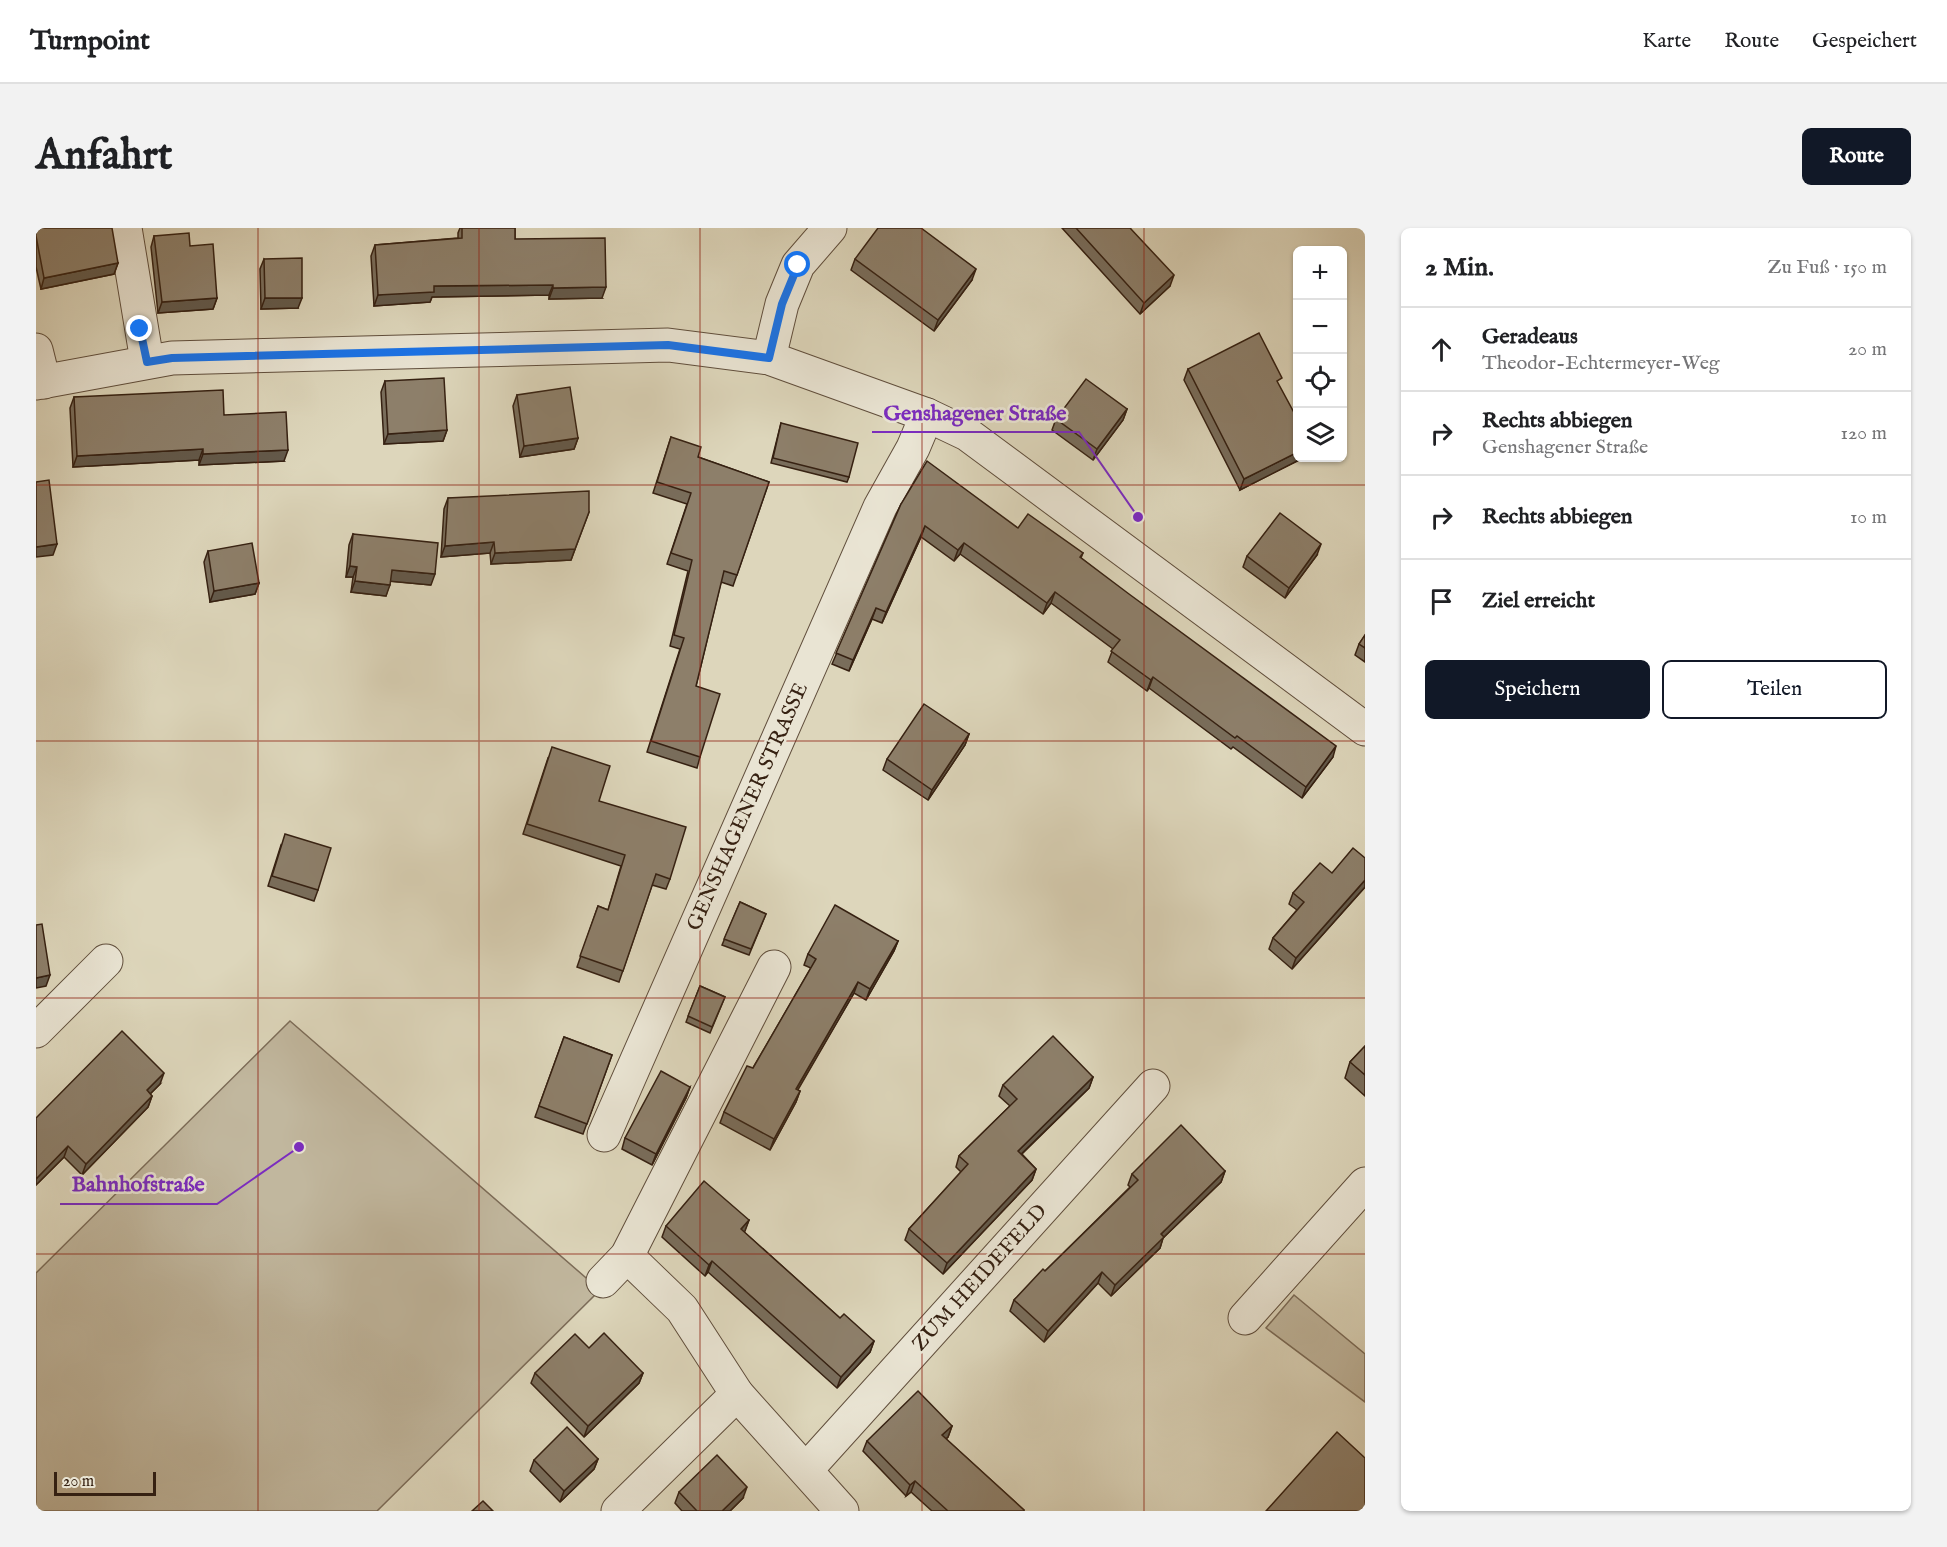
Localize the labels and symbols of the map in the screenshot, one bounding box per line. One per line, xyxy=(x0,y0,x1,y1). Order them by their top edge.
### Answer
route start xyxy=(784,251,810,277)
route end xyxy=(126,315,152,341)
callout: Genshagener Straße xyxy=(872,392,1079,432)
text: Genshagener Straße xyxy=(884,400,1066,428)
street label: GENSHAGENER STRASSE xyxy=(681,679,815,935)
callout: Bahnhofstraße xyxy=(60,1164,217,1204)
text: Bahnhofstraße xyxy=(71,1171,205,1199)
street label: ZUM HEIDEFELD xyxy=(907,1199,1053,1357)
scale bar xyxy=(54,1469,156,1496)

